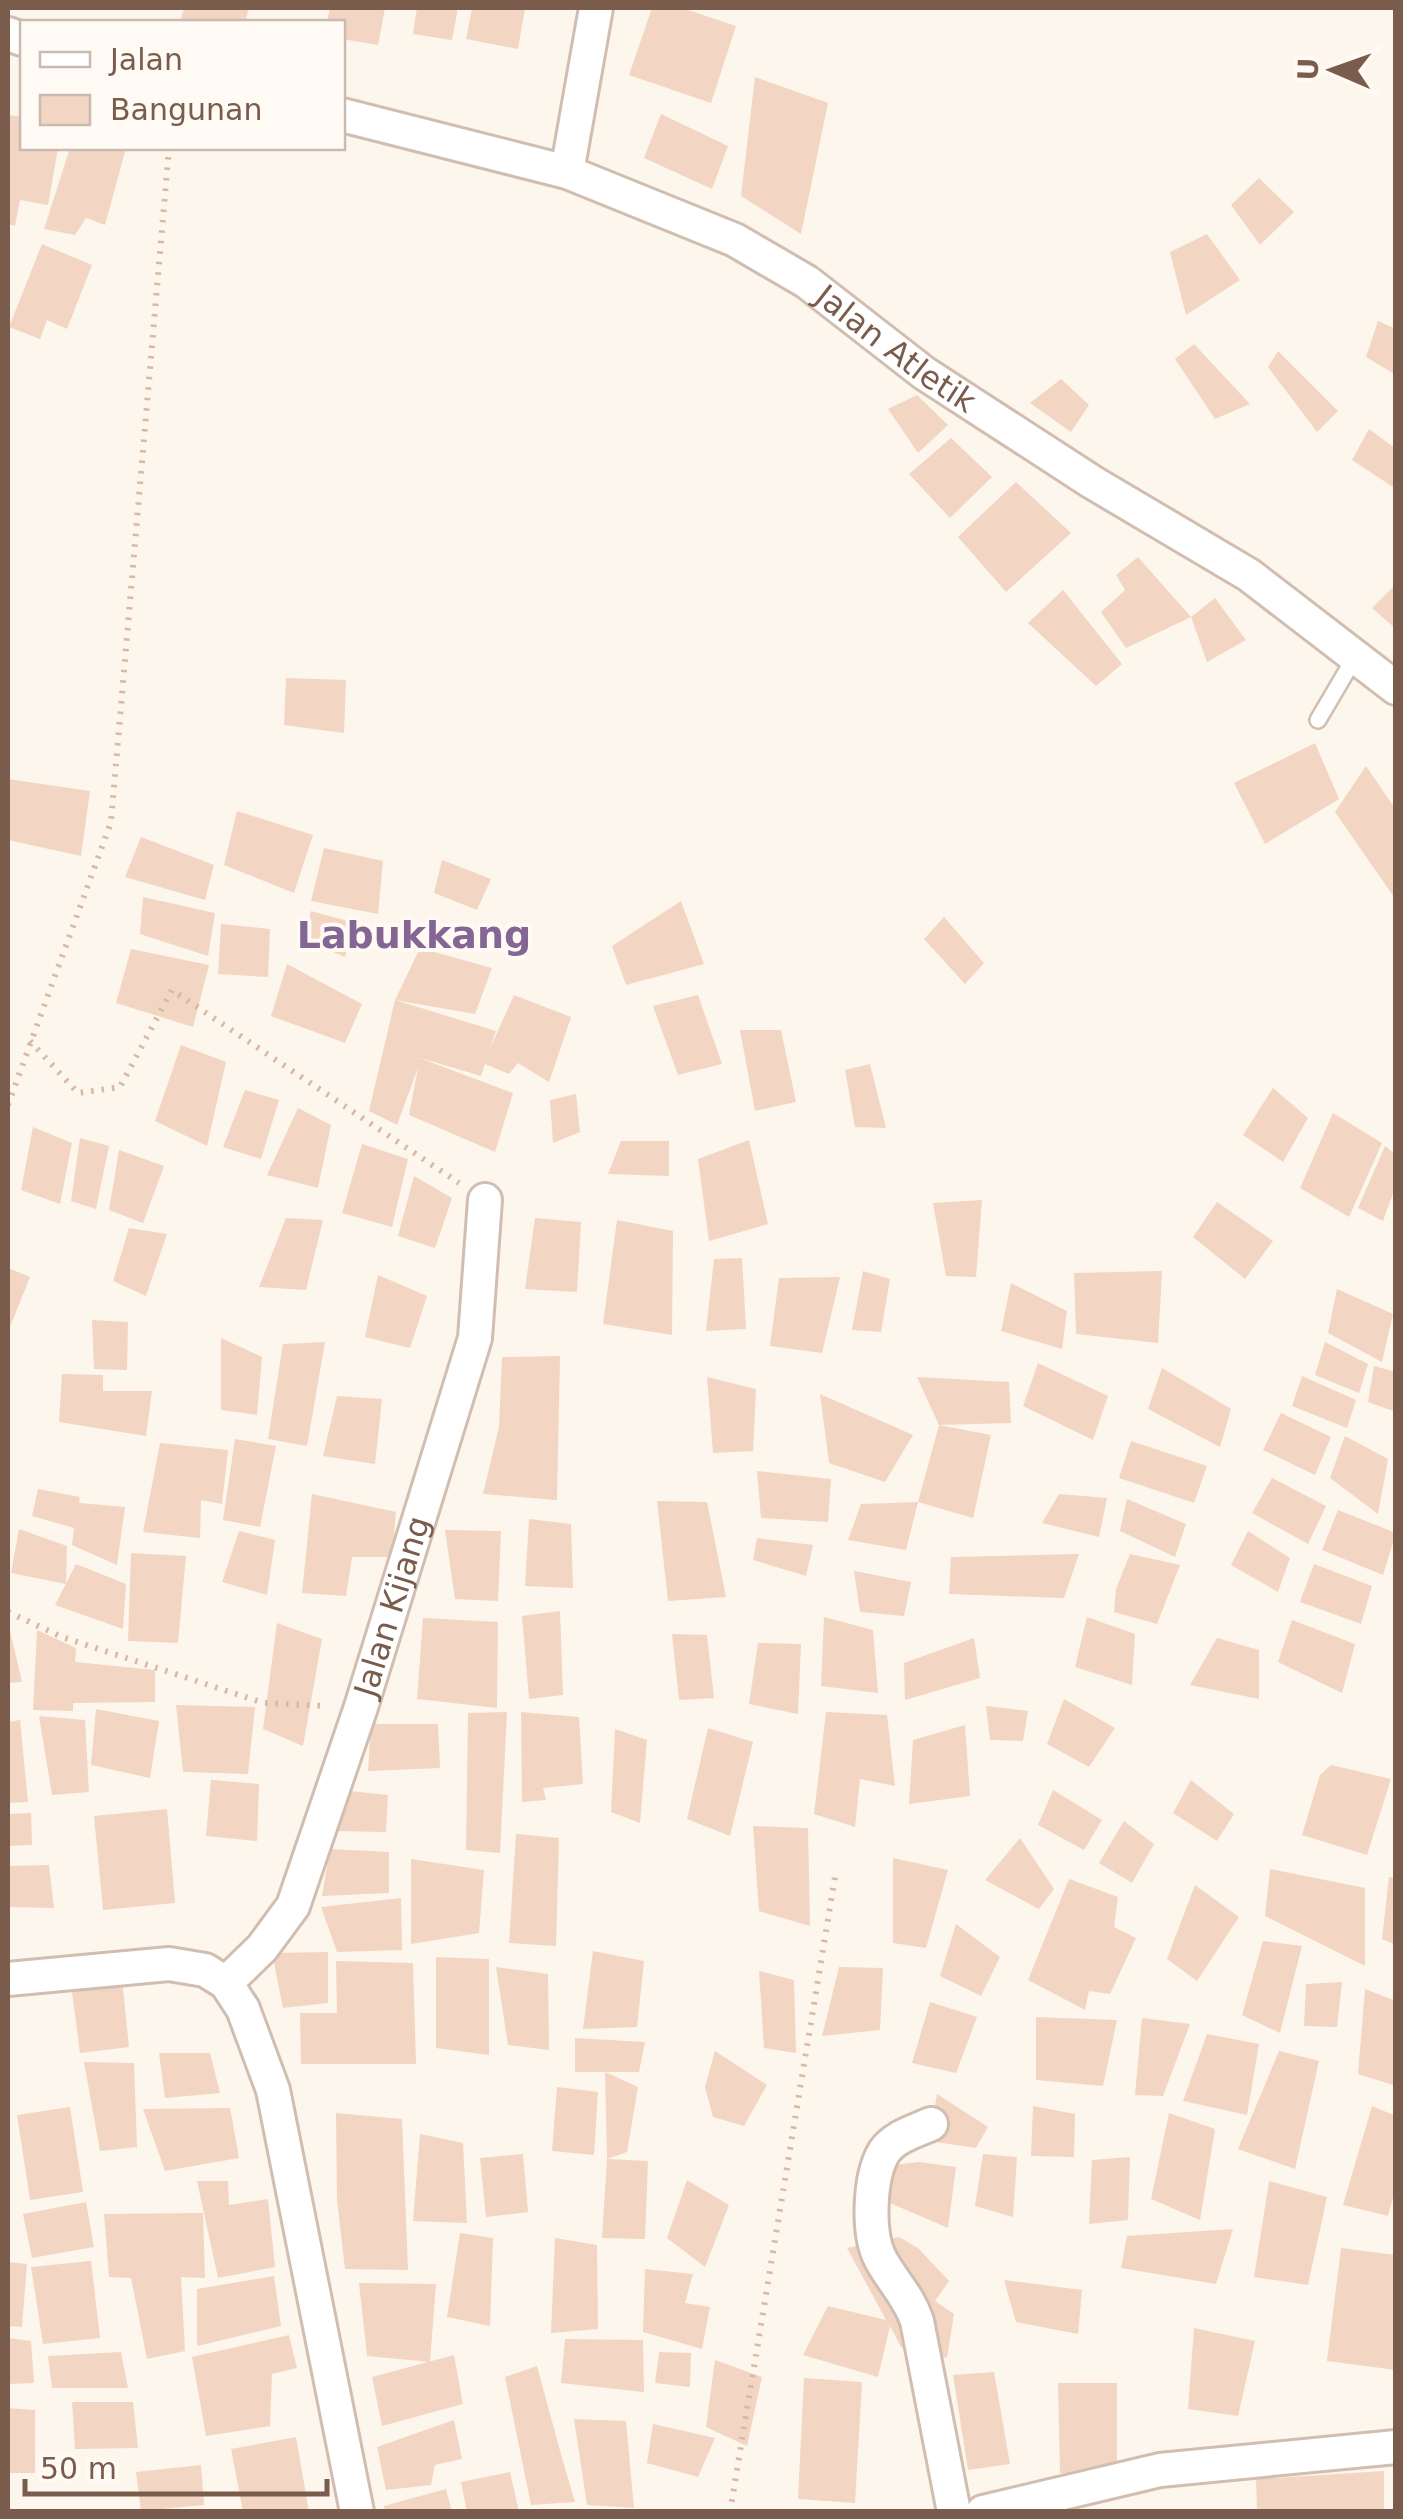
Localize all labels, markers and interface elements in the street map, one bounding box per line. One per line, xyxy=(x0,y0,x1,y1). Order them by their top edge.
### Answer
legend xyxy=(20,20,345,150)
north arrow xyxy=(1283,20,1383,120)
text: Jalan xyxy=(108,42,183,77)
text: U xyxy=(1292,57,1325,81)
text: Bangunan xyxy=(110,92,262,127)
street label: Jalan Atletik xyxy=(806,276,984,421)
district label: Labukkang xyxy=(297,913,531,957)
street label: Jalan Kijang xyxy=(346,1511,438,1703)
scale bar xyxy=(25,2434,328,2496)
text: 50 m xyxy=(40,2451,117,2486)

